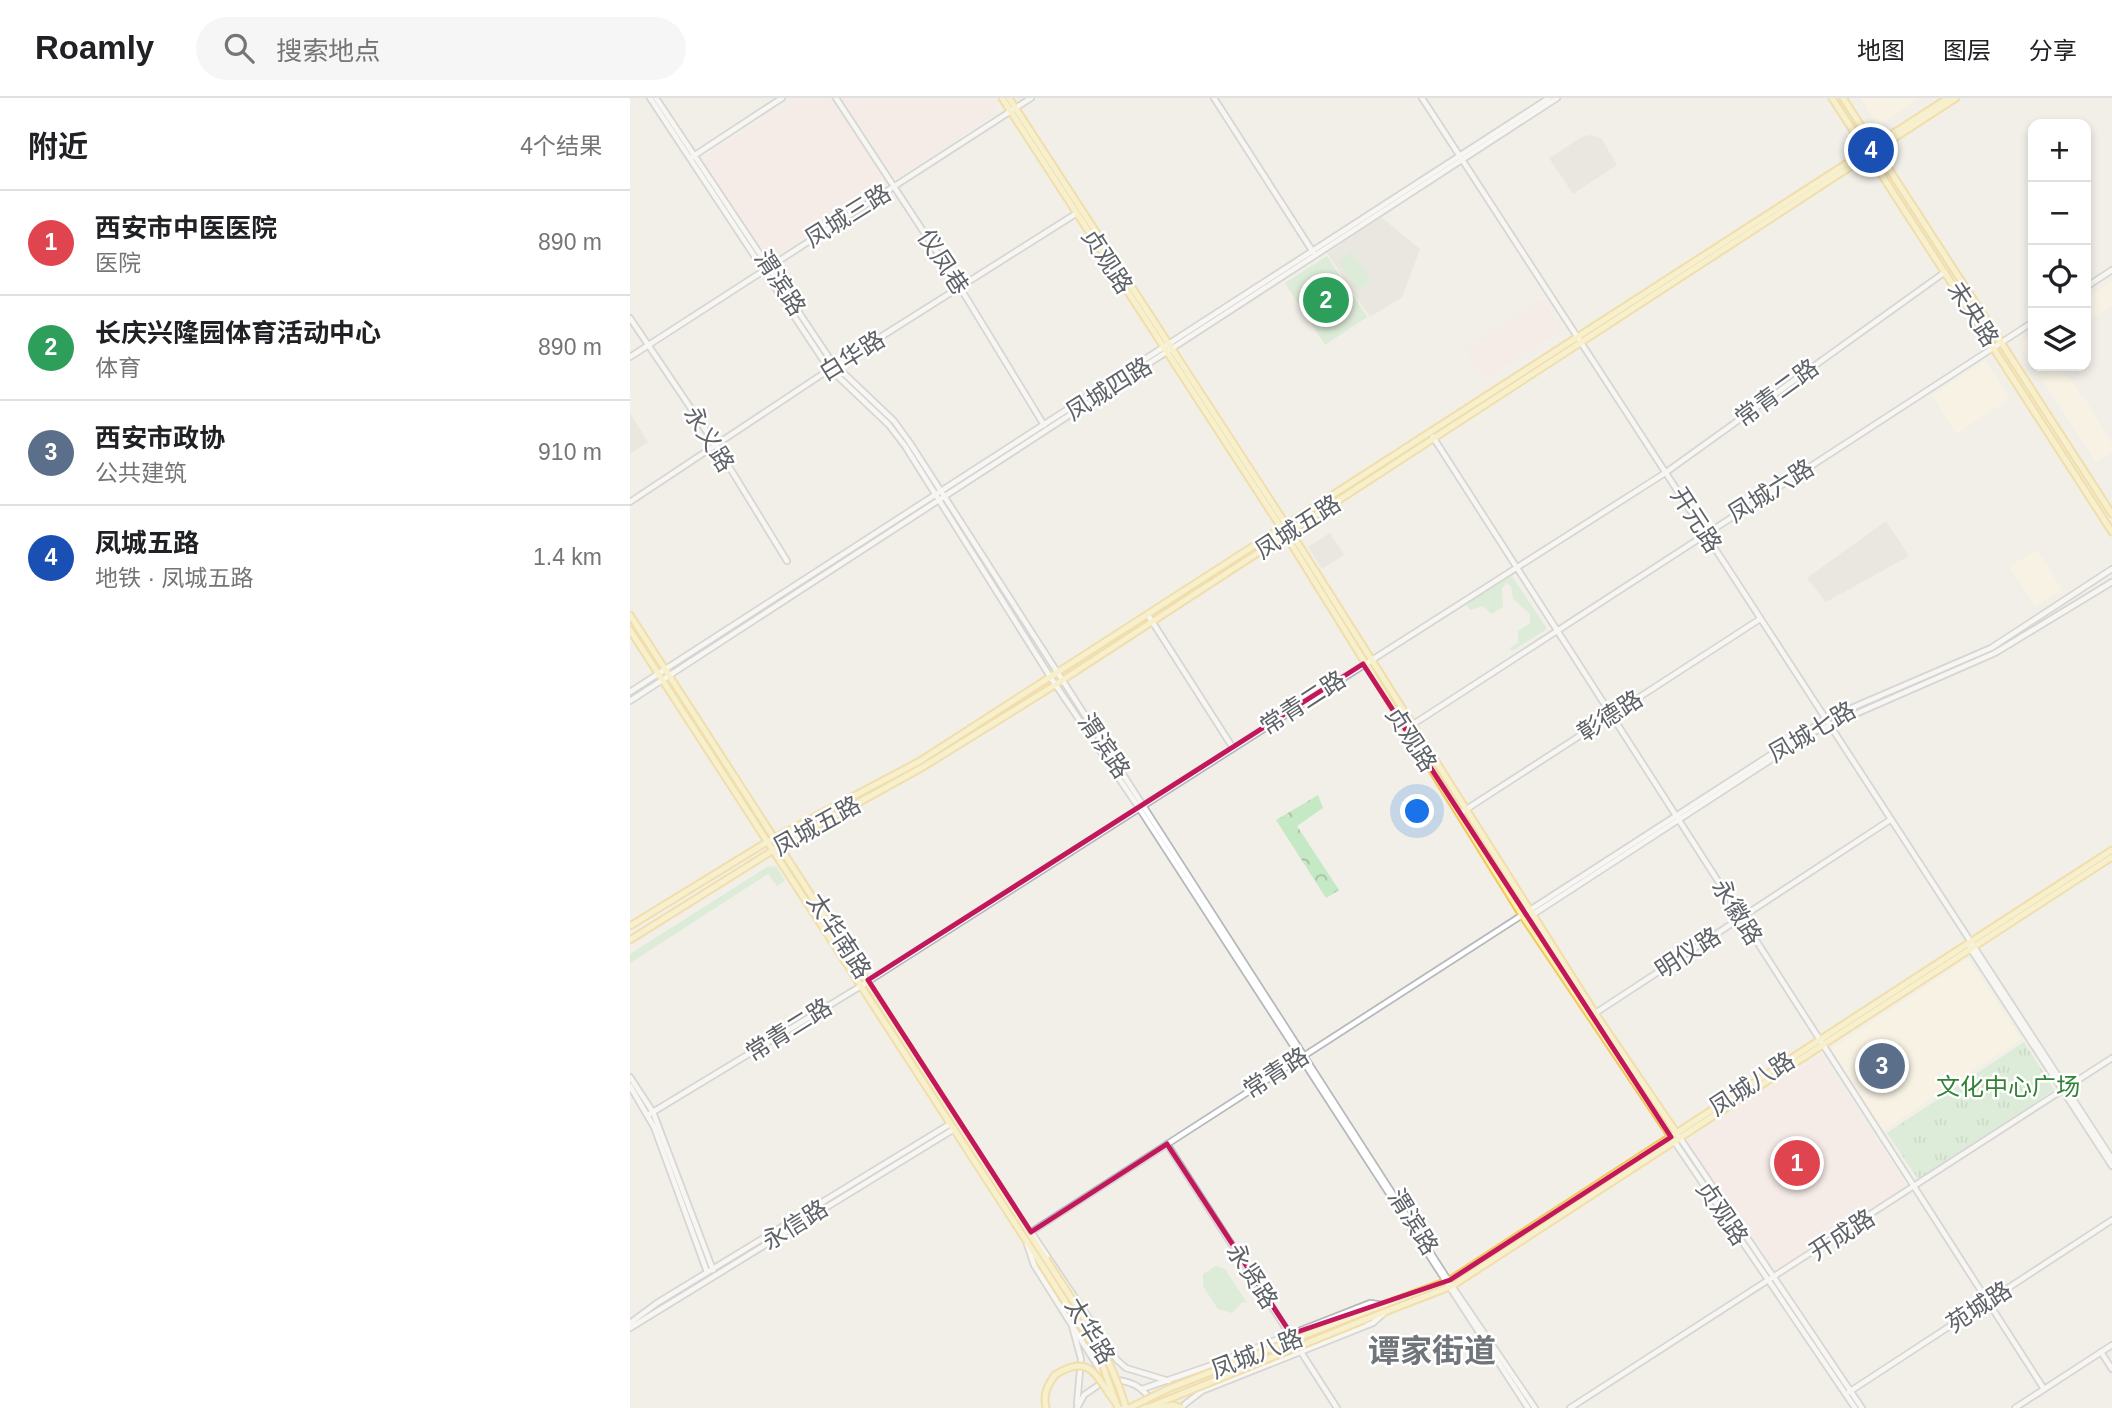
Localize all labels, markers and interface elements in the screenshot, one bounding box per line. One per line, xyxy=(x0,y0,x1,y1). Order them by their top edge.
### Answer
search box xyxy=(196,17,686,80)
text: Roamly xyxy=(35,29,154,66)
icon: search xyxy=(220,29,258,67)
text: 搜索地点 xyxy=(276,36,380,66)
text: 地图 xyxy=(1857,37,1905,64)
text: 图层 xyxy=(1943,37,1991,64)
text: 分享 xyxy=(2029,37,2077,64)
map controls xyxy=(2028,119,2091,371)
button: + xyxy=(2028,119,2091,182)
pin: 4 xyxy=(1848,124,1894,176)
text: 附近 xyxy=(28,130,88,163)
text: 4个结果 xyxy=(520,133,602,159)
street label: 凤城三路 xyxy=(800,179,896,252)
button: − xyxy=(2028,182,2091,245)
text: 西安市中医医院 xyxy=(95,213,277,243)
street label: 贞观路 xyxy=(1076,223,1138,298)
street label: 仪凤巷 xyxy=(912,224,974,299)
text: 1 xyxy=(45,229,57,255)
text: 890 m xyxy=(538,229,602,255)
street label: 渭滨路 xyxy=(749,245,811,320)
button: locate xyxy=(2028,245,2091,308)
text: 医院 xyxy=(95,250,141,276)
pin: 2 xyxy=(1303,274,1349,326)
street label: 未央路 xyxy=(1942,276,2004,351)
button: layers xyxy=(2028,308,2091,371)
text: 长庆兴隆园体育活动中心 xyxy=(95,318,381,348)
street label: 白华路 xyxy=(814,325,889,386)
text: 2 xyxy=(45,334,57,360)
text: 890 m xyxy=(538,334,602,360)
street label: 凤城四路 xyxy=(1061,352,1157,425)
street label: 常青二路 xyxy=(1730,353,1823,432)
text: 体育 xyxy=(95,355,141,381)
street label: 永义路 xyxy=(679,401,740,476)
text: 西安市政协 xyxy=(95,423,225,453)
text: 3 xyxy=(45,439,57,465)
text: 910 m xyxy=(538,439,602,465)
street label: 凤城六路 xyxy=(1723,454,1819,527)
text: 公共建筑 xyxy=(95,460,187,486)
street label: 开元路 xyxy=(1665,482,1727,557)
street label: 凤城五路 xyxy=(1250,489,1345,564)
text: 凤城五路 xyxy=(95,528,199,558)
text: 4 xyxy=(45,544,57,570)
text: 1.4 km xyxy=(533,544,602,570)
text: 地铁 · 凤城五路 xyxy=(95,565,253,591)
street label: 常青二路 xyxy=(1255,665,1350,740)
street label: 彰德路 xyxy=(1572,685,1647,747)
street label: 凤城七路 xyxy=(1763,696,1860,767)
street label: 贞观路 xyxy=(1380,701,1442,776)
street label: 渭滨路 xyxy=(1073,708,1136,783)
street label: 凤城五路 xyxy=(768,790,865,861)
your location xyxy=(1400,794,1434,828)
street label: 永徽路 xyxy=(1707,874,1768,949)
street label: 太华南路 xyxy=(802,888,877,983)
street label: 明仪路 xyxy=(1650,922,1725,984)
street label: 常青二路 xyxy=(741,993,837,1066)
pin: 3 xyxy=(1859,1040,1905,1092)
street label: 常青路 xyxy=(1238,1042,1313,1104)
street label: 凤城八路 xyxy=(1704,1046,1799,1121)
park label: 文化中心广场 xyxy=(1936,1073,2080,1100)
pin: 1 xyxy=(1774,1137,1820,1189)
street label: 贞观路 xyxy=(1691,1175,1754,1250)
street label: 渭滨路 xyxy=(1383,1184,1444,1259)
street label: 永信路 xyxy=(757,1194,832,1255)
street label: 开成路 xyxy=(1804,1204,1879,1266)
street label: 永贤路 xyxy=(1221,1238,1283,1313)
street label: 苑城路 xyxy=(1941,1276,2016,1338)
street label: 太华路 xyxy=(1060,1293,1121,1369)
street label: 凤城八路 xyxy=(1207,1324,1306,1383)
district label: 谭家街道 xyxy=(1368,1333,1496,1369)

